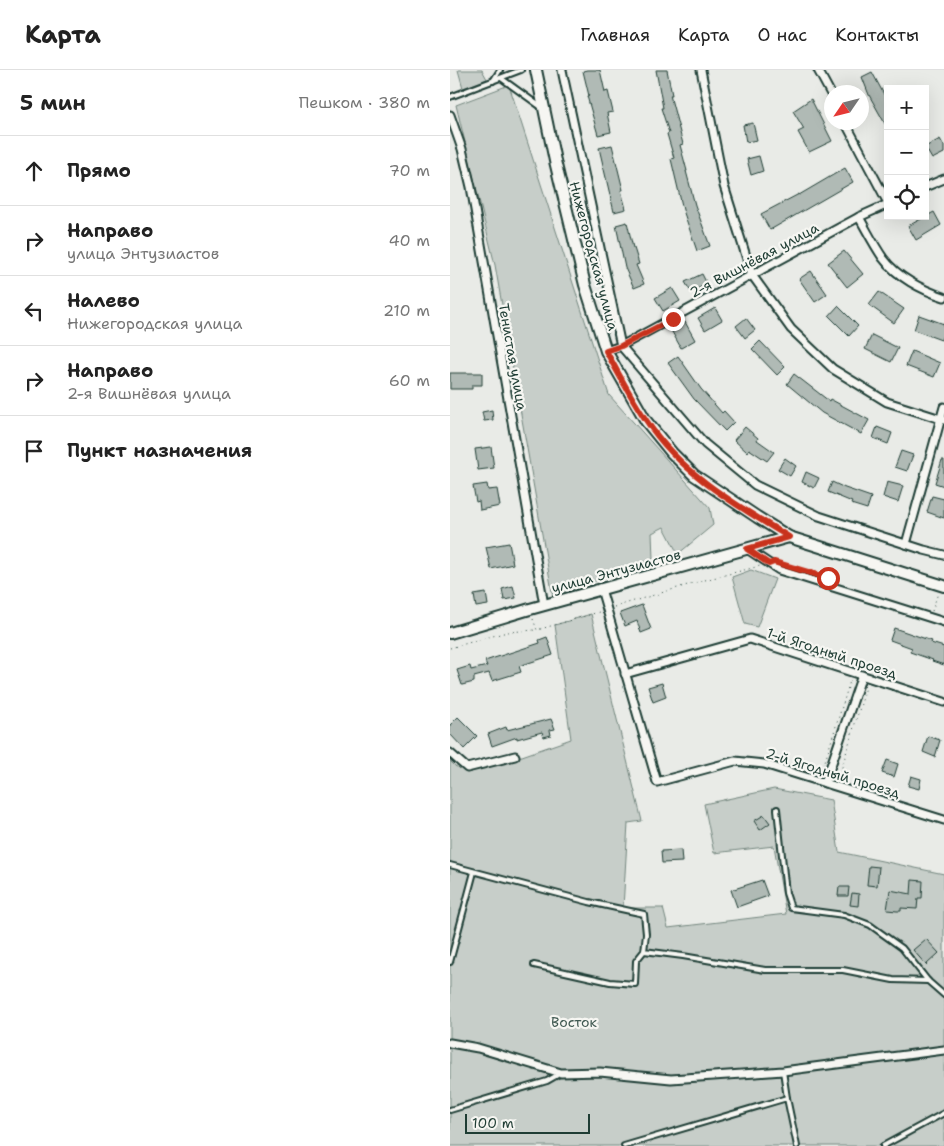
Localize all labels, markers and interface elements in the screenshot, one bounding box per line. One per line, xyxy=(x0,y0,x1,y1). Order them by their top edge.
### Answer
text: Карта xyxy=(25,19,101,51)
text: Главная xyxy=(580,23,650,47)
text: Карта xyxy=(678,23,730,47)
text: О нас xyxy=(758,23,807,47)
text: Контакты xyxy=(835,23,919,47)
north arrow xyxy=(824,85,869,130)
map controls xyxy=(884,85,929,220)
button: + xyxy=(884,85,929,130)
text: 5 мин xyxy=(20,89,86,117)
text: Пешком · 380 m xyxy=(299,92,430,113)
button: − xyxy=(884,130,929,175)
icon: ahead xyxy=(20,157,48,185)
text: Прямо xyxy=(67,158,131,183)
text: 70 m xyxy=(389,160,430,181)
button: locate xyxy=(884,175,929,220)
street label: Нижегородская улица xyxy=(565,179,623,333)
text: Направо xyxy=(67,218,153,243)
street label: 2-я Вишнёвая улица xyxy=(686,218,822,302)
icon: right xyxy=(20,227,48,255)
text: 40 m xyxy=(388,230,430,251)
text: улица Энтузиастов xyxy=(67,243,219,264)
text: Налево xyxy=(67,288,140,313)
icon: left xyxy=(20,297,48,325)
text: 210 m xyxy=(383,300,430,321)
street label: Тенистая улица xyxy=(495,302,531,412)
route end xyxy=(662,308,685,331)
text: Нижегородская улица xyxy=(67,313,243,334)
text: Направо xyxy=(67,358,153,383)
icon: right xyxy=(20,367,48,395)
text: 60 m xyxy=(389,370,430,391)
text: 2-я Вишнёвая улица xyxy=(67,383,231,404)
icon: arrive xyxy=(20,437,48,465)
text: Пункт назначения xyxy=(67,438,252,463)
street label: улица Энтузиастов xyxy=(549,545,683,597)
route start xyxy=(817,567,840,590)
street label: 1-й Ягодный проезд xyxy=(764,623,900,683)
street label: 2-й Ягодный проезд xyxy=(764,744,903,802)
park label: Восток xyxy=(551,1013,598,1031)
scale bar xyxy=(465,1111,590,1134)
text: 100 m xyxy=(472,1114,514,1132)

